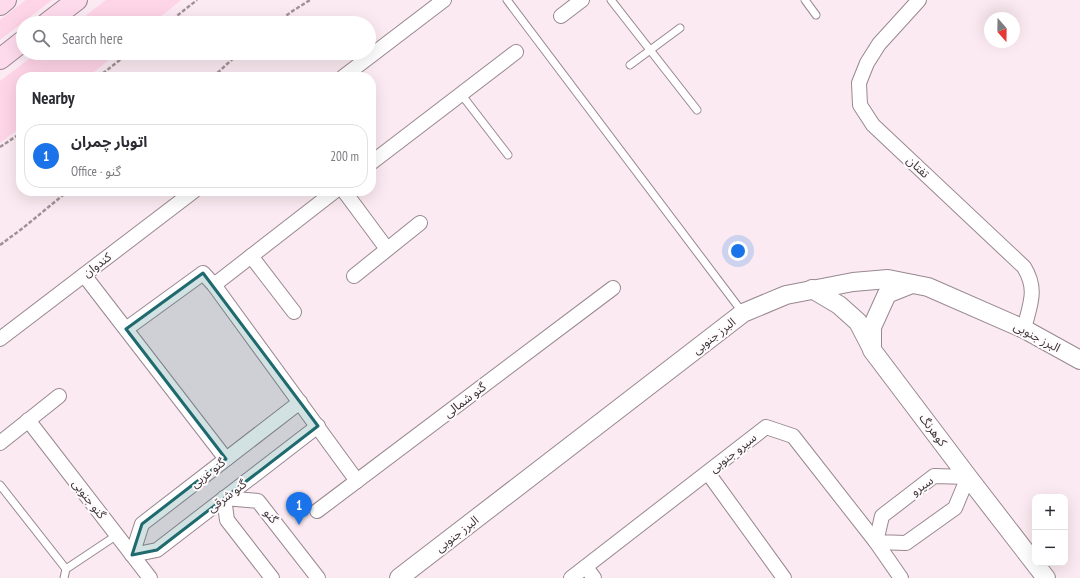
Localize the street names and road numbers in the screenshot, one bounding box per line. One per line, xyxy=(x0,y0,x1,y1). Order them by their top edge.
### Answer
street label: تفتان xyxy=(904,152,933,181)
street label: کندوان xyxy=(79,248,115,280)
street label: البرز جنوبی xyxy=(689,314,738,357)
street label: البرز جنوبی xyxy=(1011,318,1063,355)
street label: گنو شمالی xyxy=(441,378,490,420)
street label: کوهرنگ xyxy=(916,410,951,450)
street label: سیرو جنوبی xyxy=(706,430,759,476)
street label: گنو غربی xyxy=(187,454,229,491)
street label: سیرو xyxy=(908,473,936,499)
street label: گنو شرقی xyxy=(204,475,250,515)
street label: گنو جنوبی xyxy=(69,476,110,522)
street label: گنو xyxy=(261,505,282,527)
street label: البرز جنوبی xyxy=(432,512,481,555)

